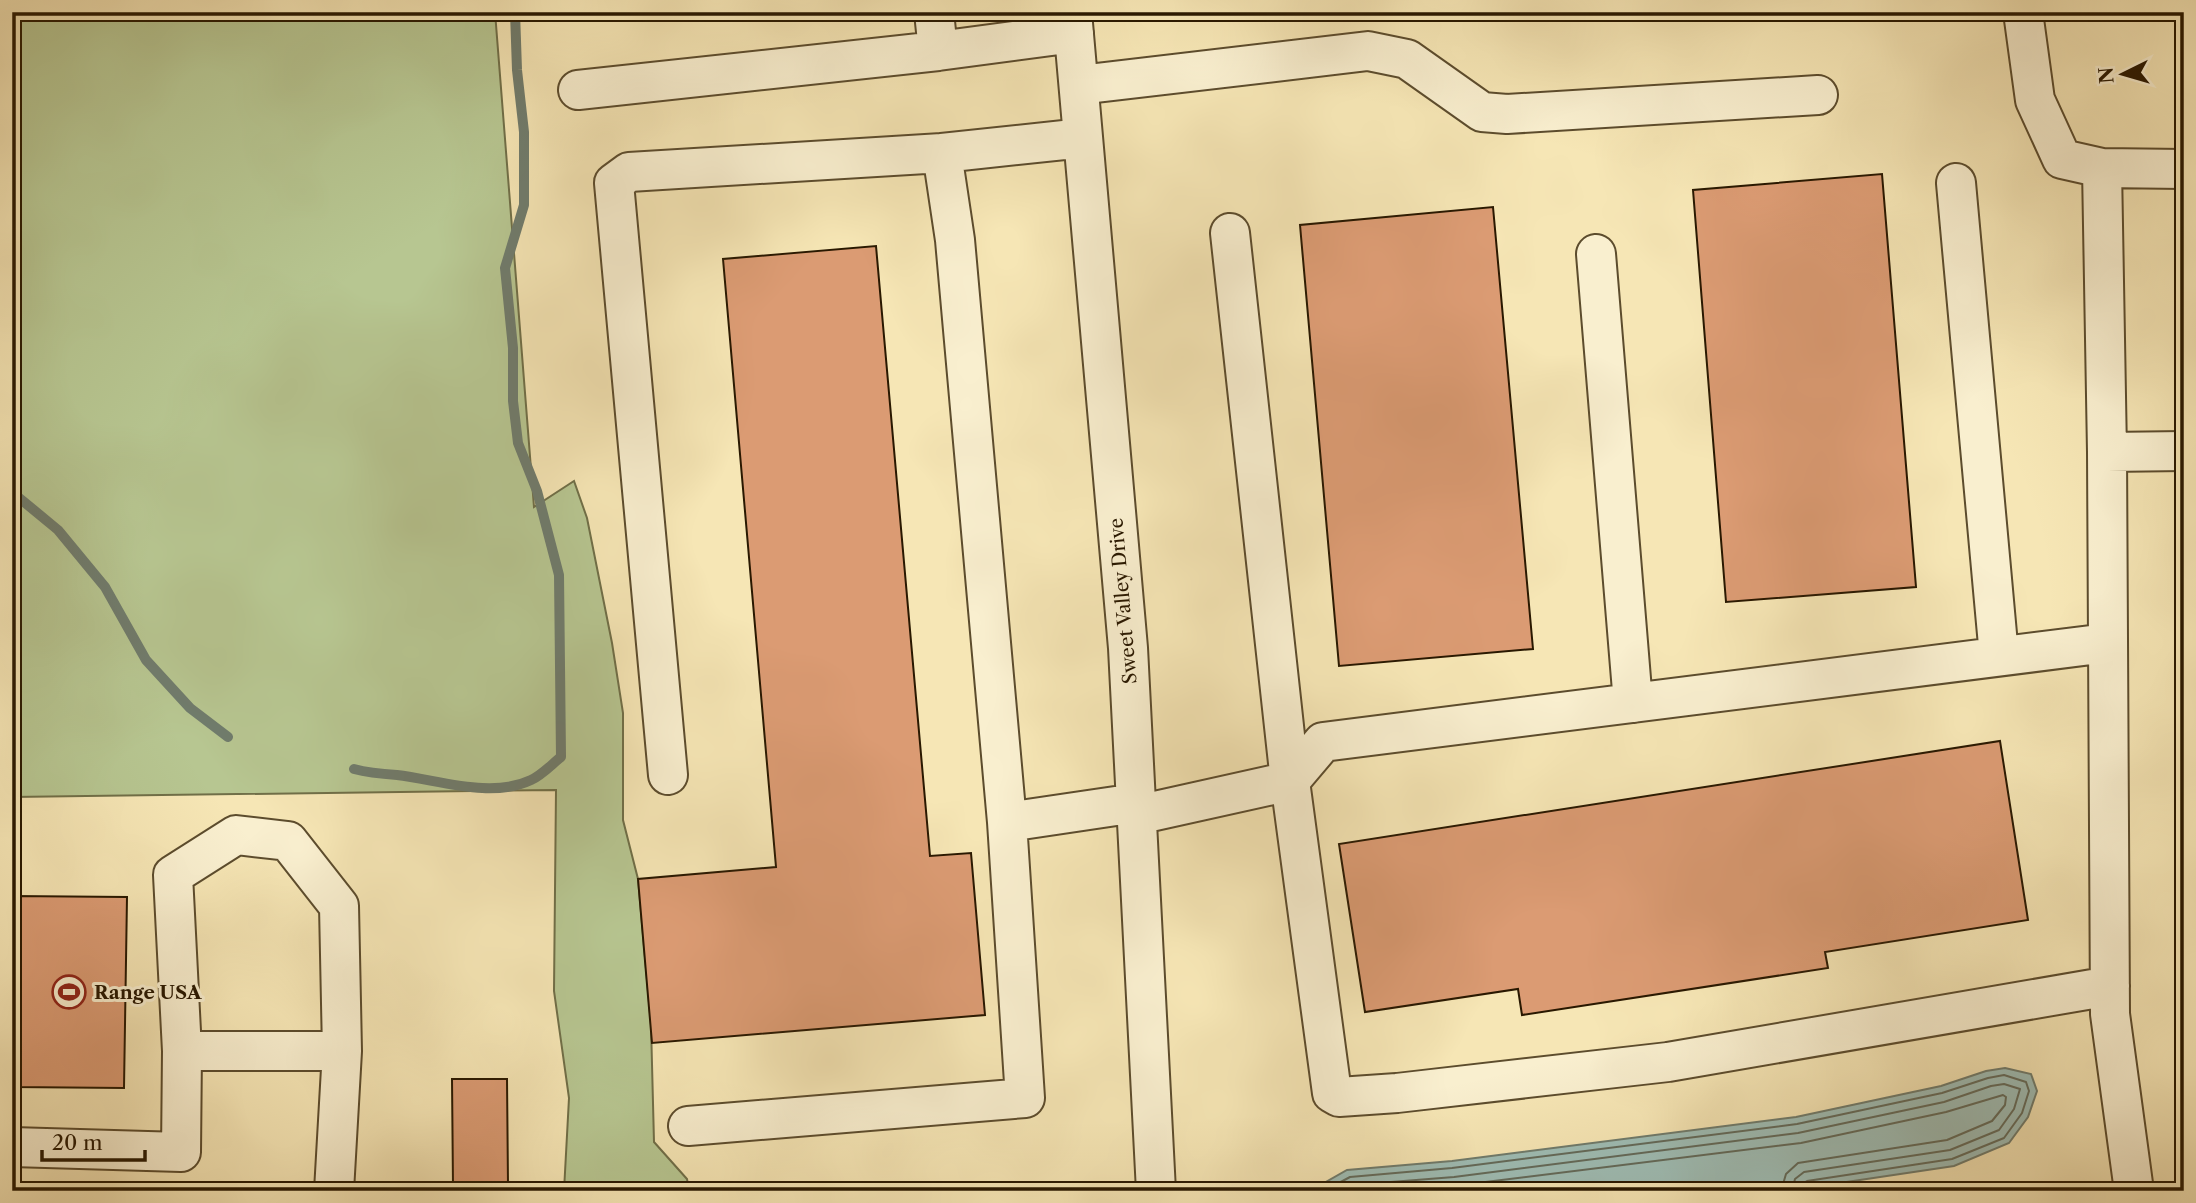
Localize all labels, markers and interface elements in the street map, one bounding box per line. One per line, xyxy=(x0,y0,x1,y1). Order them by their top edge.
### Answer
north arrow xyxy=(2088,38,2158,108)
text: N xyxy=(2094,66,2119,85)
street label: Sweet Valley Drive xyxy=(1104,517,1142,685)
sports icon: Range USA xyxy=(50,973,88,1011)
place label: Range USA xyxy=(94,981,203,1004)
scale bar xyxy=(42,1119,145,1163)
text: 20 m xyxy=(52,1130,103,1155)

